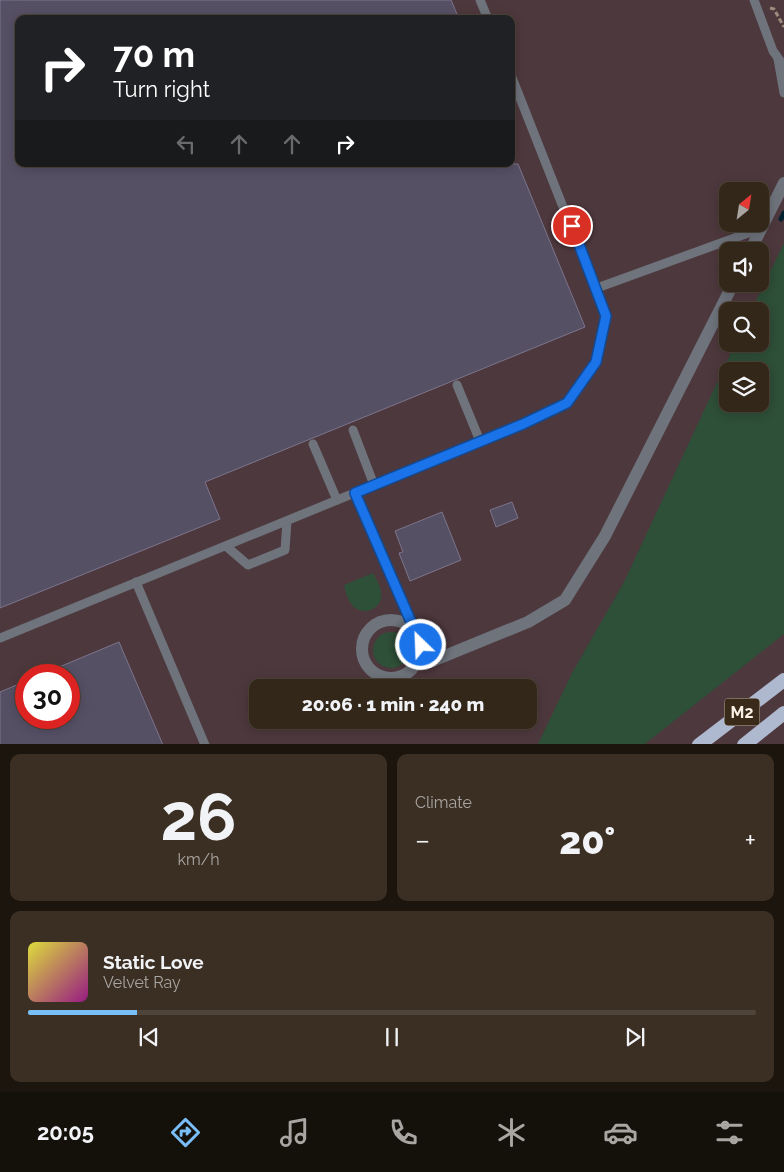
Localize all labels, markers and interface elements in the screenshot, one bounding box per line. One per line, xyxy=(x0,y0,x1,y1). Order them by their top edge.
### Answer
text: 70 m xyxy=(113,34,195,75)
icon: right xyxy=(30,35,95,100)
text: Turn right xyxy=(113,76,210,102)
icon: left xyxy=(172,130,200,158)
icon: ahead xyxy=(225,130,253,158)
icon: ahead xyxy=(278,130,306,158)
icon: right xyxy=(331,130,359,158)
north arrow xyxy=(719,182,769,232)
map controls xyxy=(719,182,769,412)
pin xyxy=(551,205,593,247)
icon: arrive xyxy=(558,212,586,240)
button: sound xyxy=(719,242,769,292)
button: search xyxy=(719,302,769,352)
button: layers xyxy=(719,362,769,412)
position arrow xyxy=(394,618,446,670)
speed limit sign: 30 xyxy=(15,664,80,729)
text: 20:06 · 1 min · 240 m xyxy=(302,693,484,715)
road number: M2 xyxy=(724,699,760,726)
text: 26 xyxy=(160,779,237,855)
text: Climate xyxy=(415,793,472,812)
text: 20° xyxy=(559,818,615,863)
text: − xyxy=(415,824,430,857)
text: + xyxy=(744,824,756,857)
text: km/h xyxy=(177,850,220,869)
text: Static Love xyxy=(103,951,204,973)
text: Velvet Ray xyxy=(103,973,181,992)
icon: previous xyxy=(135,1023,163,1051)
icon: pause xyxy=(378,1023,406,1051)
icon: next xyxy=(621,1023,649,1051)
icon: directions xyxy=(168,1115,203,1150)
icon: music xyxy=(277,1115,312,1150)
icon: phone xyxy=(386,1115,421,1150)
icon: climate xyxy=(494,1115,529,1150)
icon: car xyxy=(603,1115,638,1150)
icon: filters xyxy=(712,1115,747,1150)
text: 20:05 xyxy=(37,1119,94,1145)

